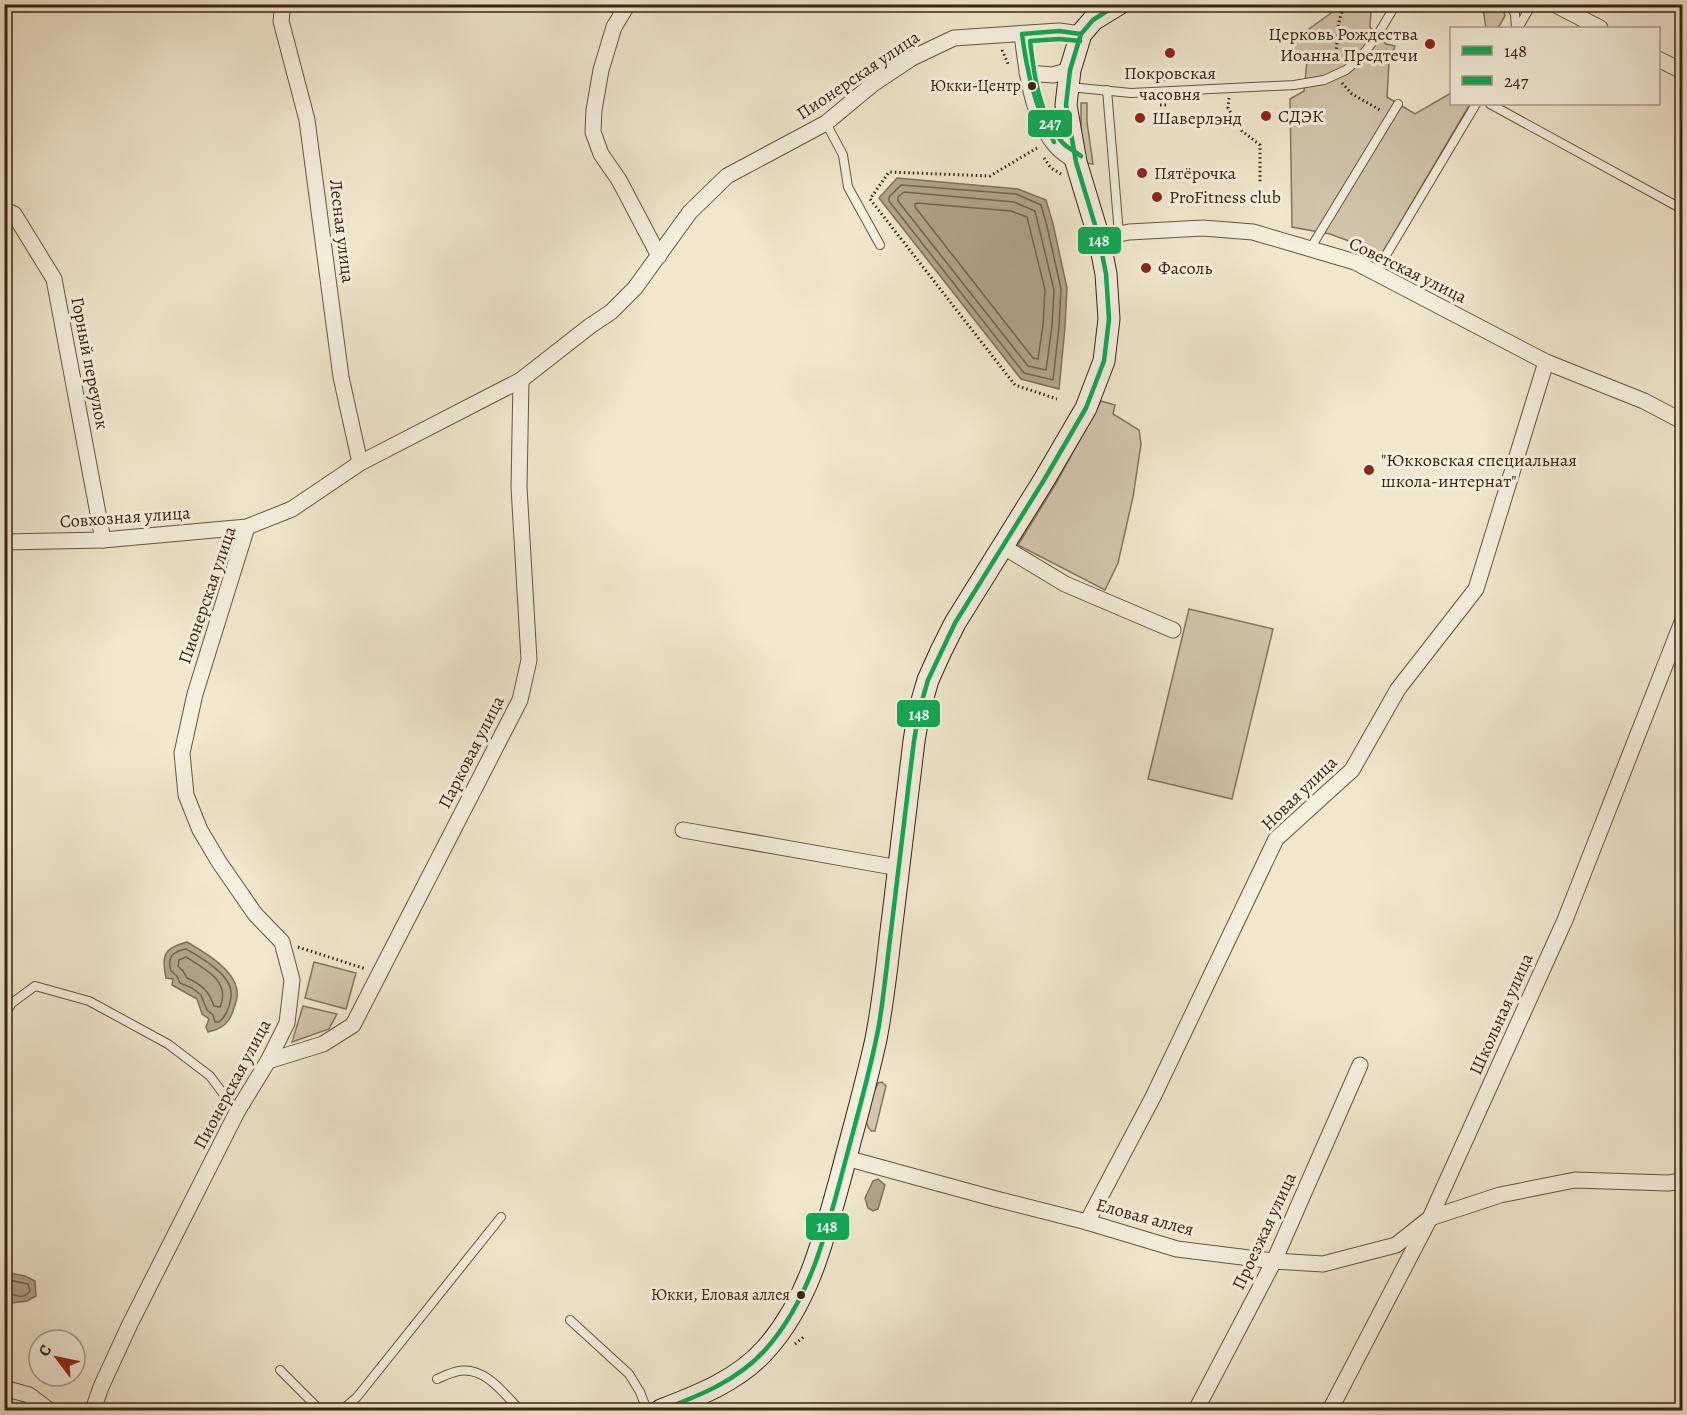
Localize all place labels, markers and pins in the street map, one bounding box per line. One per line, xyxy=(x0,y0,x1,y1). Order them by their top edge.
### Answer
place label: Церковь Рождества Иоанна Предтечи xyxy=(1268,22,1419,67)
marker: Церковь Рождества Иоанна Предтечи xyxy=(1423,37,1437,51)
marker: Покровская часовня xyxy=(1163,46,1177,60)
place label: Покровская часовня xyxy=(1124,61,1216,106)
place label: Юкки-Центр xyxy=(930,75,1021,97)
marker: Юкки-Центр xyxy=(1026,80,1038,92)
place label: СДЭК xyxy=(1278,104,1324,128)
place label: Шаверлэнд xyxy=(1152,106,1242,130)
marker: СДЭК xyxy=(1259,109,1273,123)
marker: Шаверлэнд xyxy=(1133,111,1147,125)
place label: Пятёрочка xyxy=(1154,161,1237,185)
marker: Пятёрочка xyxy=(1135,166,1149,180)
place label: ProFitness club xyxy=(1169,185,1281,209)
marker: ProFitness club xyxy=(1150,190,1164,204)
place label: Фасоль xyxy=(1158,256,1213,280)
marker: Фасоль xyxy=(1139,261,1153,275)
place label: "Юкковская специальная школа-интернат" xyxy=(1381,448,1577,493)
marker: "Юкковская специальная школа-интернат" xyxy=(1362,463,1376,477)
place label: Юкки, Еловая аллея xyxy=(651,1284,790,1306)
marker: Юкки, Еловая аллея xyxy=(795,1289,807,1301)

